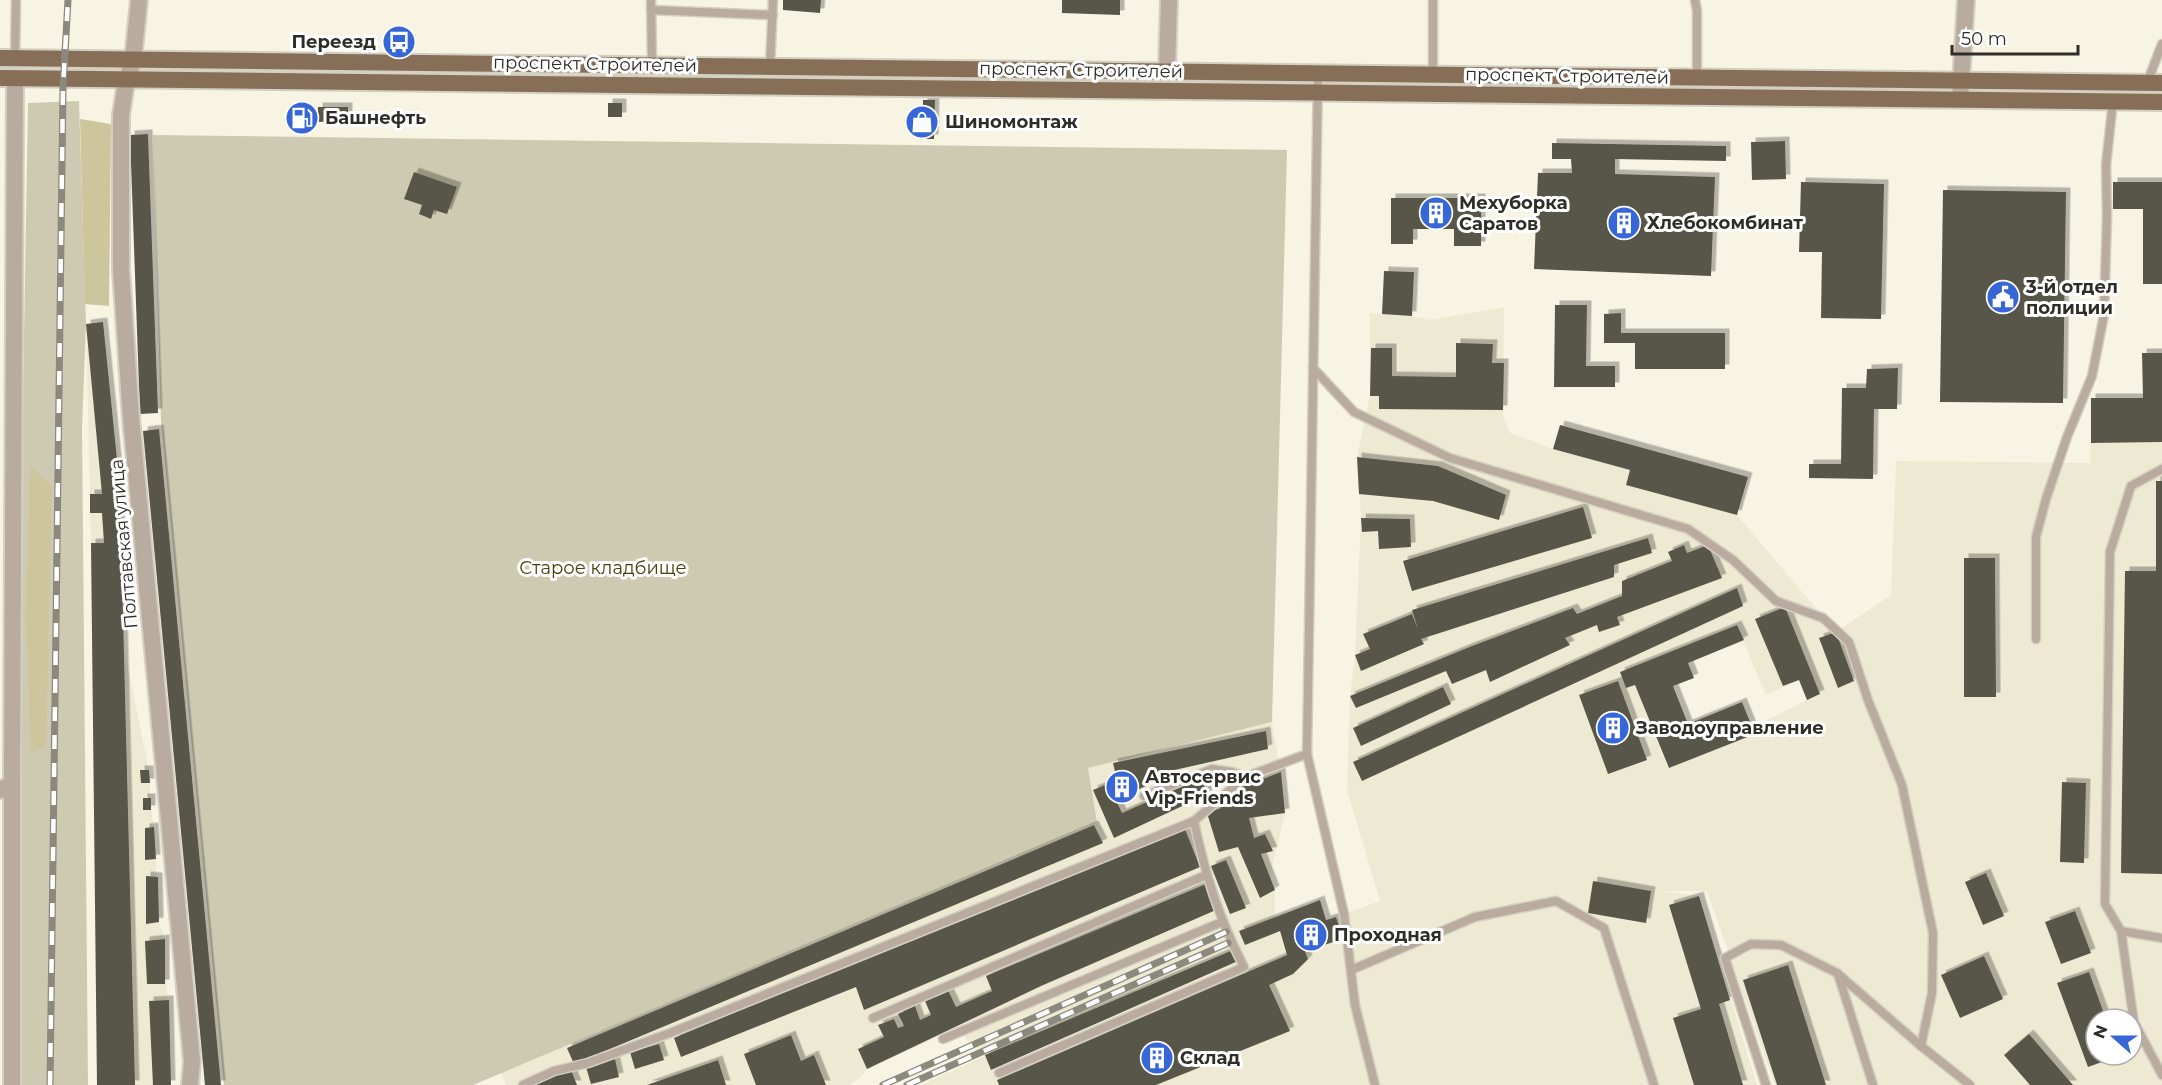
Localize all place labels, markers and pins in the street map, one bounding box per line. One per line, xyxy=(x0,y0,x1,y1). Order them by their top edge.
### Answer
bus stop icon: Переезд xyxy=(381,24,417,60)
place label: Переезд xyxy=(291,31,376,53)
fuel station icon: Башнефть xyxy=(284,100,320,136)
shop icon: Шиномонтаж xyxy=(904,104,940,140)
place label: Башнефть xyxy=(325,107,426,129)
place label: Шиномонтаж xyxy=(945,111,1078,133)
place label: Мехуборка Саратов xyxy=(1459,192,1568,235)
building icon: Мехуборка Саратов xyxy=(1418,195,1454,231)
building icon: Хлебокомбинат xyxy=(1606,205,1642,241)
place label: Хлебокомбинат xyxy=(1647,212,1803,234)
place label: 3-й отдел полиции xyxy=(2025,276,2118,319)
public building icon: 3-й отдел полиции xyxy=(1985,279,2021,315)
building icon: Заводоуправление xyxy=(1595,710,1631,746)
place label: Заводоуправление xyxy=(1635,717,1824,739)
place label: Автосервис Vip-Friends xyxy=(1144,766,1261,809)
building icon: Автосервис Vip-Friends xyxy=(1104,769,1140,805)
building icon: Проходная xyxy=(1293,917,1329,953)
place label: Проходная xyxy=(1334,924,1442,946)
building icon: Склад xyxy=(1139,1040,1175,1076)
place label: Склад xyxy=(1180,1047,1240,1069)

